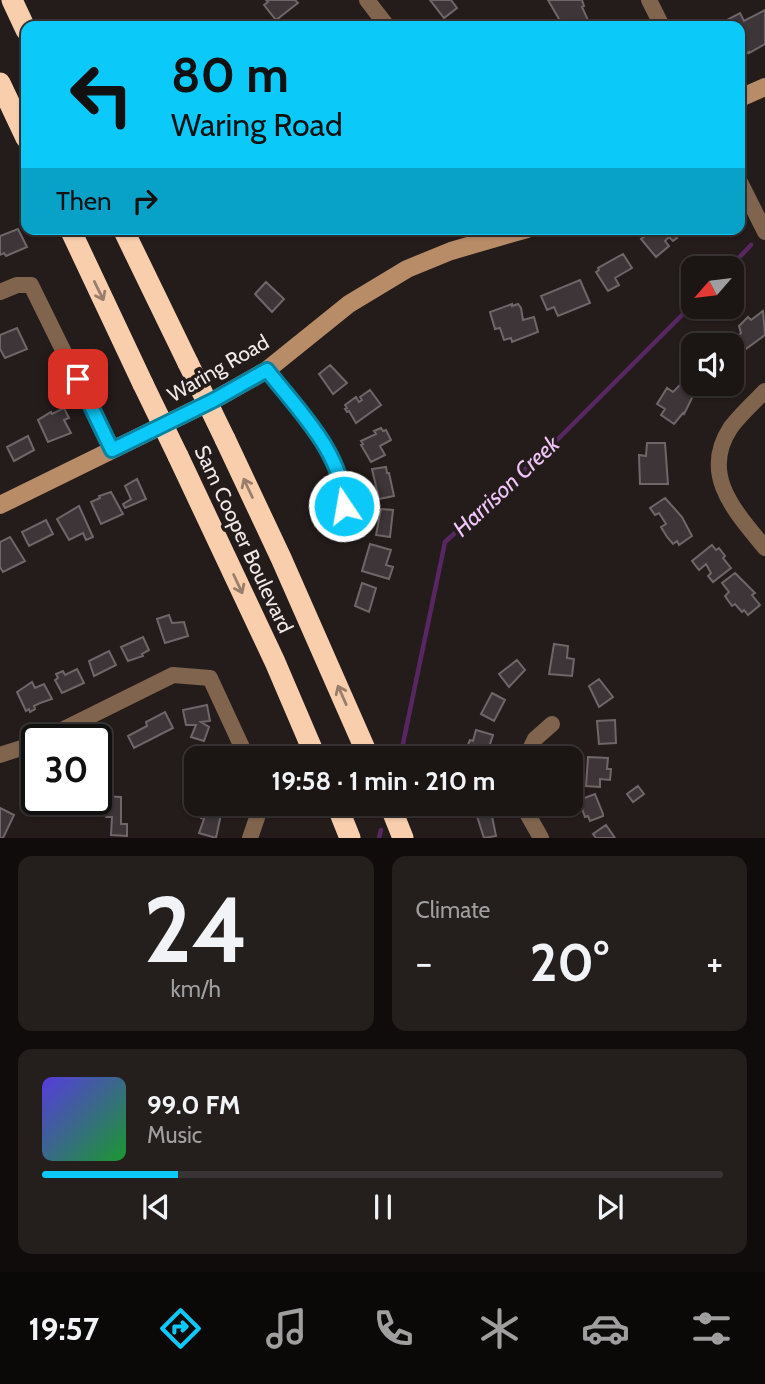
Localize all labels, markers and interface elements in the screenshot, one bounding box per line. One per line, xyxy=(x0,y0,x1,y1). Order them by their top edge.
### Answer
text: 80 m xyxy=(171,45,289,104)
icon: left xyxy=(56,49,147,140)
text: Waring Road xyxy=(171,105,343,144)
icon: right xyxy=(126,182,164,220)
text: Then xyxy=(56,185,112,217)
north arrow xyxy=(681,256,744,318)
map controls xyxy=(681,256,744,396)
one-way arrow xyxy=(93,280,106,301)
street label: Waring Road xyxy=(163,329,273,407)
button: sound xyxy=(681,333,744,396)
pin xyxy=(48,349,108,409)
icon: arrive xyxy=(59,360,97,398)
water label: Harrison Creek xyxy=(447,429,566,542)
street label: Sam Cooper Boulevard xyxy=(190,441,298,637)
position arrow xyxy=(307,469,381,543)
one-way arrow xyxy=(241,478,254,499)
one-way arrow xyxy=(232,573,245,594)
one-way arrow xyxy=(335,685,348,706)
speed limit sign: 30 xyxy=(21,724,112,815)
text: 19:58 · 1 min · 210 m xyxy=(272,765,495,797)
text: 24 xyxy=(143,874,248,985)
text: Climate xyxy=(416,896,490,924)
text: 20° xyxy=(530,931,609,994)
text: − xyxy=(416,939,432,986)
text: + xyxy=(706,939,723,986)
text: km/h xyxy=(171,975,221,1003)
text: 99.0 FM xyxy=(147,1089,240,1121)
text: Music xyxy=(147,1121,202,1149)
icon: previous xyxy=(137,1188,175,1226)
icon: pause xyxy=(364,1188,402,1226)
icon: next xyxy=(591,1188,629,1226)
icon: directions xyxy=(156,1304,205,1353)
icon: music xyxy=(262,1304,311,1353)
icon: phone xyxy=(369,1304,418,1353)
icon: climate xyxy=(475,1304,524,1353)
icon: car xyxy=(581,1304,630,1353)
icon: filters xyxy=(687,1304,736,1353)
text: 19:57 xyxy=(29,1309,99,1348)

